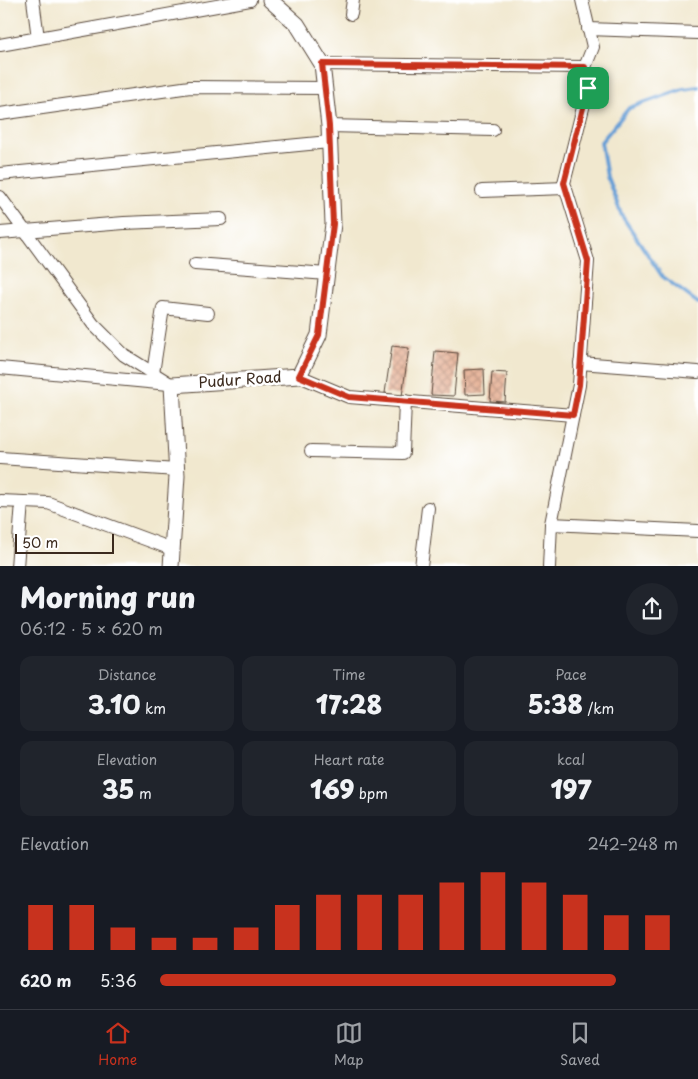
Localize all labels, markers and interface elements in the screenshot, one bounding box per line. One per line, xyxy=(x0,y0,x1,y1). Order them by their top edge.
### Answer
pin xyxy=(567,67,609,109)
icon: arrive xyxy=(574,74,602,102)
street label: Pudur Road xyxy=(198,364,282,393)
scale bar xyxy=(15,532,114,555)
text: 50 m xyxy=(22,532,58,553)
text: Morning run xyxy=(20,575,196,618)
button: share xyxy=(626,583,678,635)
text: 06:12 · 5 × 620 m xyxy=(20,616,163,640)
text: Distance xyxy=(98,664,156,685)
text: Time xyxy=(332,664,366,685)
text: Pace xyxy=(555,664,587,685)
text: 3.10 xyxy=(88,685,140,723)
text: 17:28 xyxy=(316,685,382,723)
text: 5:38 xyxy=(528,685,583,723)
text: km xyxy=(140,698,166,719)
text: /km xyxy=(583,698,614,719)
text: Elevation xyxy=(97,749,157,770)
text: Heart rate xyxy=(314,749,384,770)
text: kcal xyxy=(557,749,585,770)
text: 35 xyxy=(102,770,134,808)
text: 169 xyxy=(310,770,354,808)
text: 197 xyxy=(550,770,592,808)
text: m xyxy=(134,783,152,804)
text: bpm xyxy=(354,783,388,804)
text: Elevation xyxy=(20,831,89,855)
text: 242–248 m xyxy=(588,831,678,855)
text: 620 m xyxy=(20,968,71,992)
text: 5:36 xyxy=(100,968,137,992)
tab: Home xyxy=(98,1019,137,1070)
tab: Map xyxy=(334,1019,364,1070)
tab: Saved xyxy=(560,1019,600,1070)

